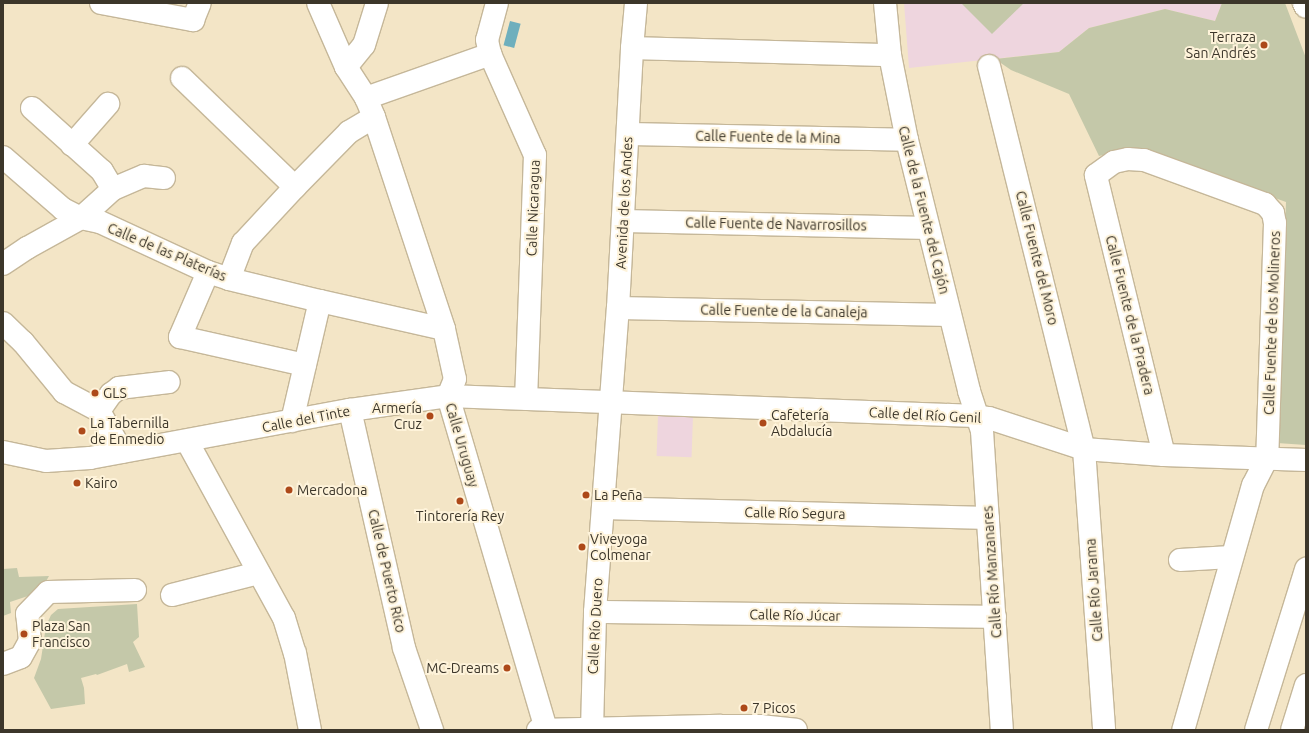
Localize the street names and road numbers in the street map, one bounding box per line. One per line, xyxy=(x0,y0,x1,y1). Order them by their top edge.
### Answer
street label: Calle de la Fuente del Cajón xyxy=(895,124,953,296)
street label: Calle Fuente de la Mina xyxy=(695,127,841,147)
street label: Avenida de los Andes xyxy=(612,136,636,270)
street label: Calle Nicaragua xyxy=(523,159,543,257)
street label: Calle Fuente del Moro xyxy=(1012,189,1062,327)
street label: Calle Fuente de Navarrosillos xyxy=(685,214,867,234)
street label: Calle de las Platerías xyxy=(105,219,229,285)
street label: Calle Fuente de los Molineros xyxy=(1260,231,1284,415)
street label: Calle Fuente de la Pradera xyxy=(1102,233,1158,397)
street label: Calle Fuente de la Canaleja xyxy=(700,301,868,321)
street label: Calle Uruguay xyxy=(442,401,482,489)
street label: Calle del Tinte xyxy=(260,402,352,436)
street label: Calle del Río Genil xyxy=(868,404,982,426)
street label: Calle Río Segura xyxy=(744,504,846,522)
street label: Calle Río Manzanares xyxy=(979,505,1005,639)
street label: Calle de Puerto Rico xyxy=(365,508,409,634)
street label: Calle Río Jarama xyxy=(1082,538,1106,642)
street label: Calle Río Duero xyxy=(584,577,606,675)
street label: Calle Río Júcar xyxy=(749,606,841,624)

